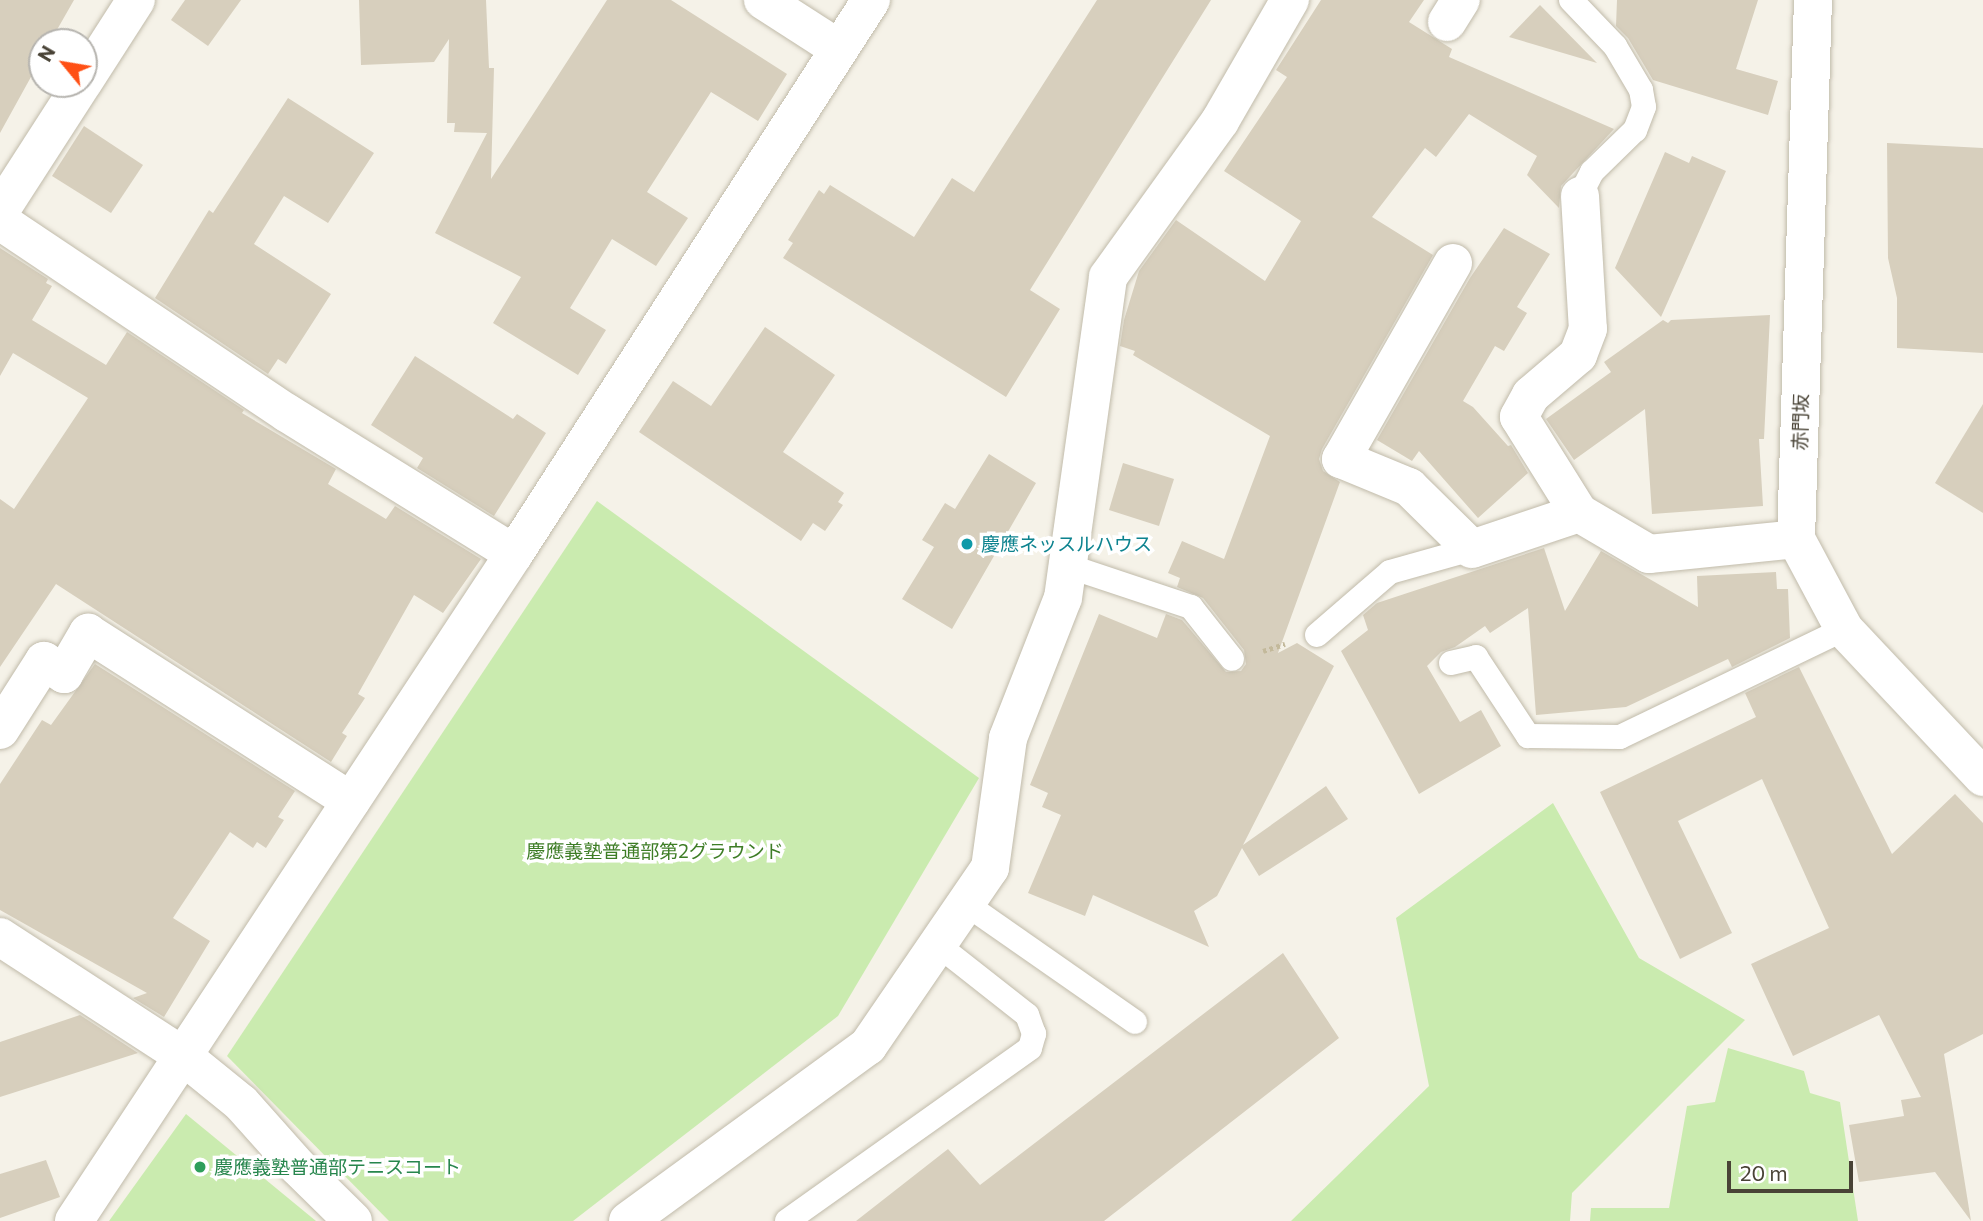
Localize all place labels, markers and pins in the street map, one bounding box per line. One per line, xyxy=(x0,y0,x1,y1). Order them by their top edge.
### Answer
place label: 慶應ネッスルハウス xyxy=(981,533,1152,555)
marker: 慶應ネッスルハウス xyxy=(959,536,975,552)
place label: 慶應義塾普通部テニスコート xyxy=(214,1156,461,1178)
marker: 慶應義塾普通部テニスコート xyxy=(192,1159,208,1175)

